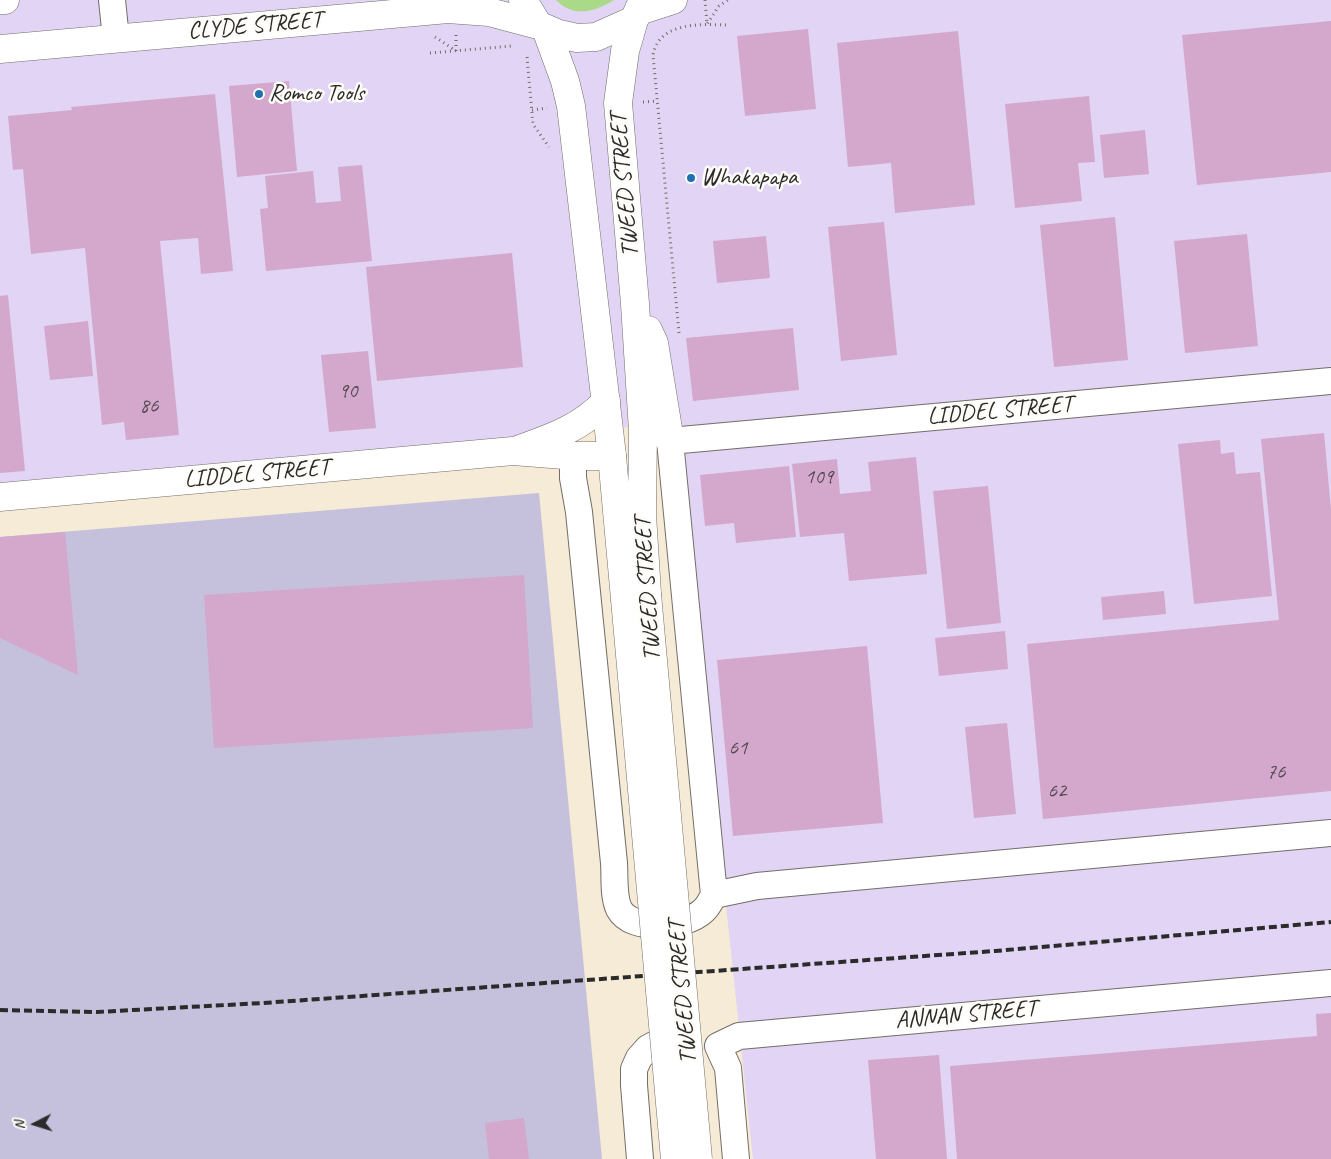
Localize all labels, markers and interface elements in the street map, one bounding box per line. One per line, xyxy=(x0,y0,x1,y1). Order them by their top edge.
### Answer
street label: CLYDE STREET xyxy=(187,6,323,46)
place label: Romco Tools xyxy=(269,80,364,108)
marker: Romco Tools xyxy=(253,88,265,100)
street label: TWEED STREET xyxy=(604,112,646,258)
place label: Whakapapa xyxy=(701,164,797,192)
marker: Whakapapa xyxy=(685,172,697,184)
house number: 90 xyxy=(339,378,357,404)
street label: LIDDEL STREET xyxy=(926,390,1074,432)
house number: 86 xyxy=(140,393,158,419)
street label: LIDDEL STREET xyxy=(183,453,331,495)
house number: 109 xyxy=(805,464,833,490)
street label: TWEED STREET xyxy=(629,516,667,662)
house number: 61 xyxy=(729,735,747,761)
house number: 76 xyxy=(1267,759,1285,785)
house number: 62 xyxy=(1048,778,1066,804)
street label: TWEED STREET xyxy=(662,919,704,1065)
street label: ANNAN STREET xyxy=(894,994,1038,1036)
north arrow xyxy=(10,1099,60,1149)
text: N xyxy=(11,1120,28,1130)

